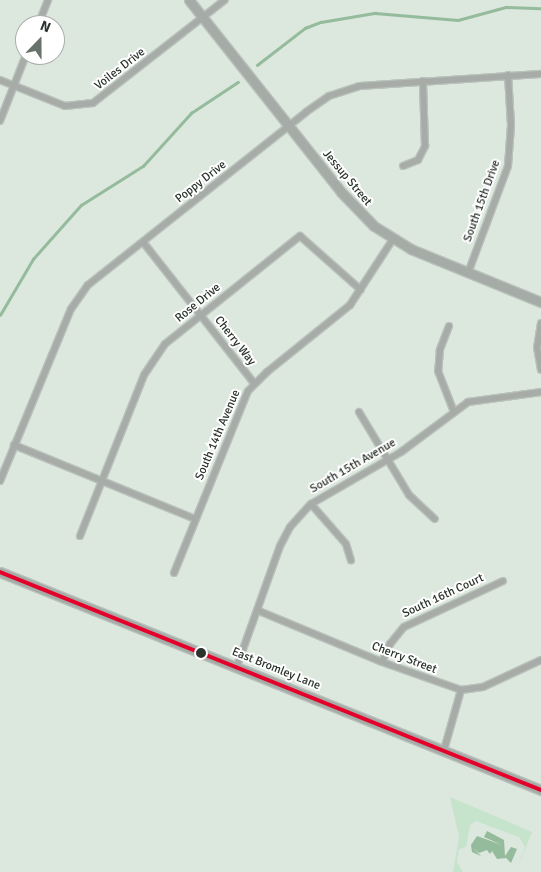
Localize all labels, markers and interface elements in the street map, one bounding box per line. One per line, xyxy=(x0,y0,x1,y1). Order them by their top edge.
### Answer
north arrow xyxy=(15,15,65,65)
text: N xyxy=(38,17,53,36)
street label: Voiles Drive xyxy=(92,45,148,93)
street label: Jessup Street xyxy=(319,147,375,209)
street label: Poppy Drive xyxy=(173,158,229,206)
street label: South 15th Drive xyxy=(461,158,503,244)
street label: Rose Drive xyxy=(172,280,224,326)
street label: Cherry Way xyxy=(211,314,259,368)
street label: South 14th Avenue xyxy=(192,388,244,482)
street label: South 15th Avenue xyxy=(308,436,398,496)
street label: South 16th Court xyxy=(400,571,486,621)
street label: Cherry Street xyxy=(369,639,439,677)
street label: East Bromley Lane xyxy=(230,645,322,693)
unlabelled marker xyxy=(196,648,206,658)

